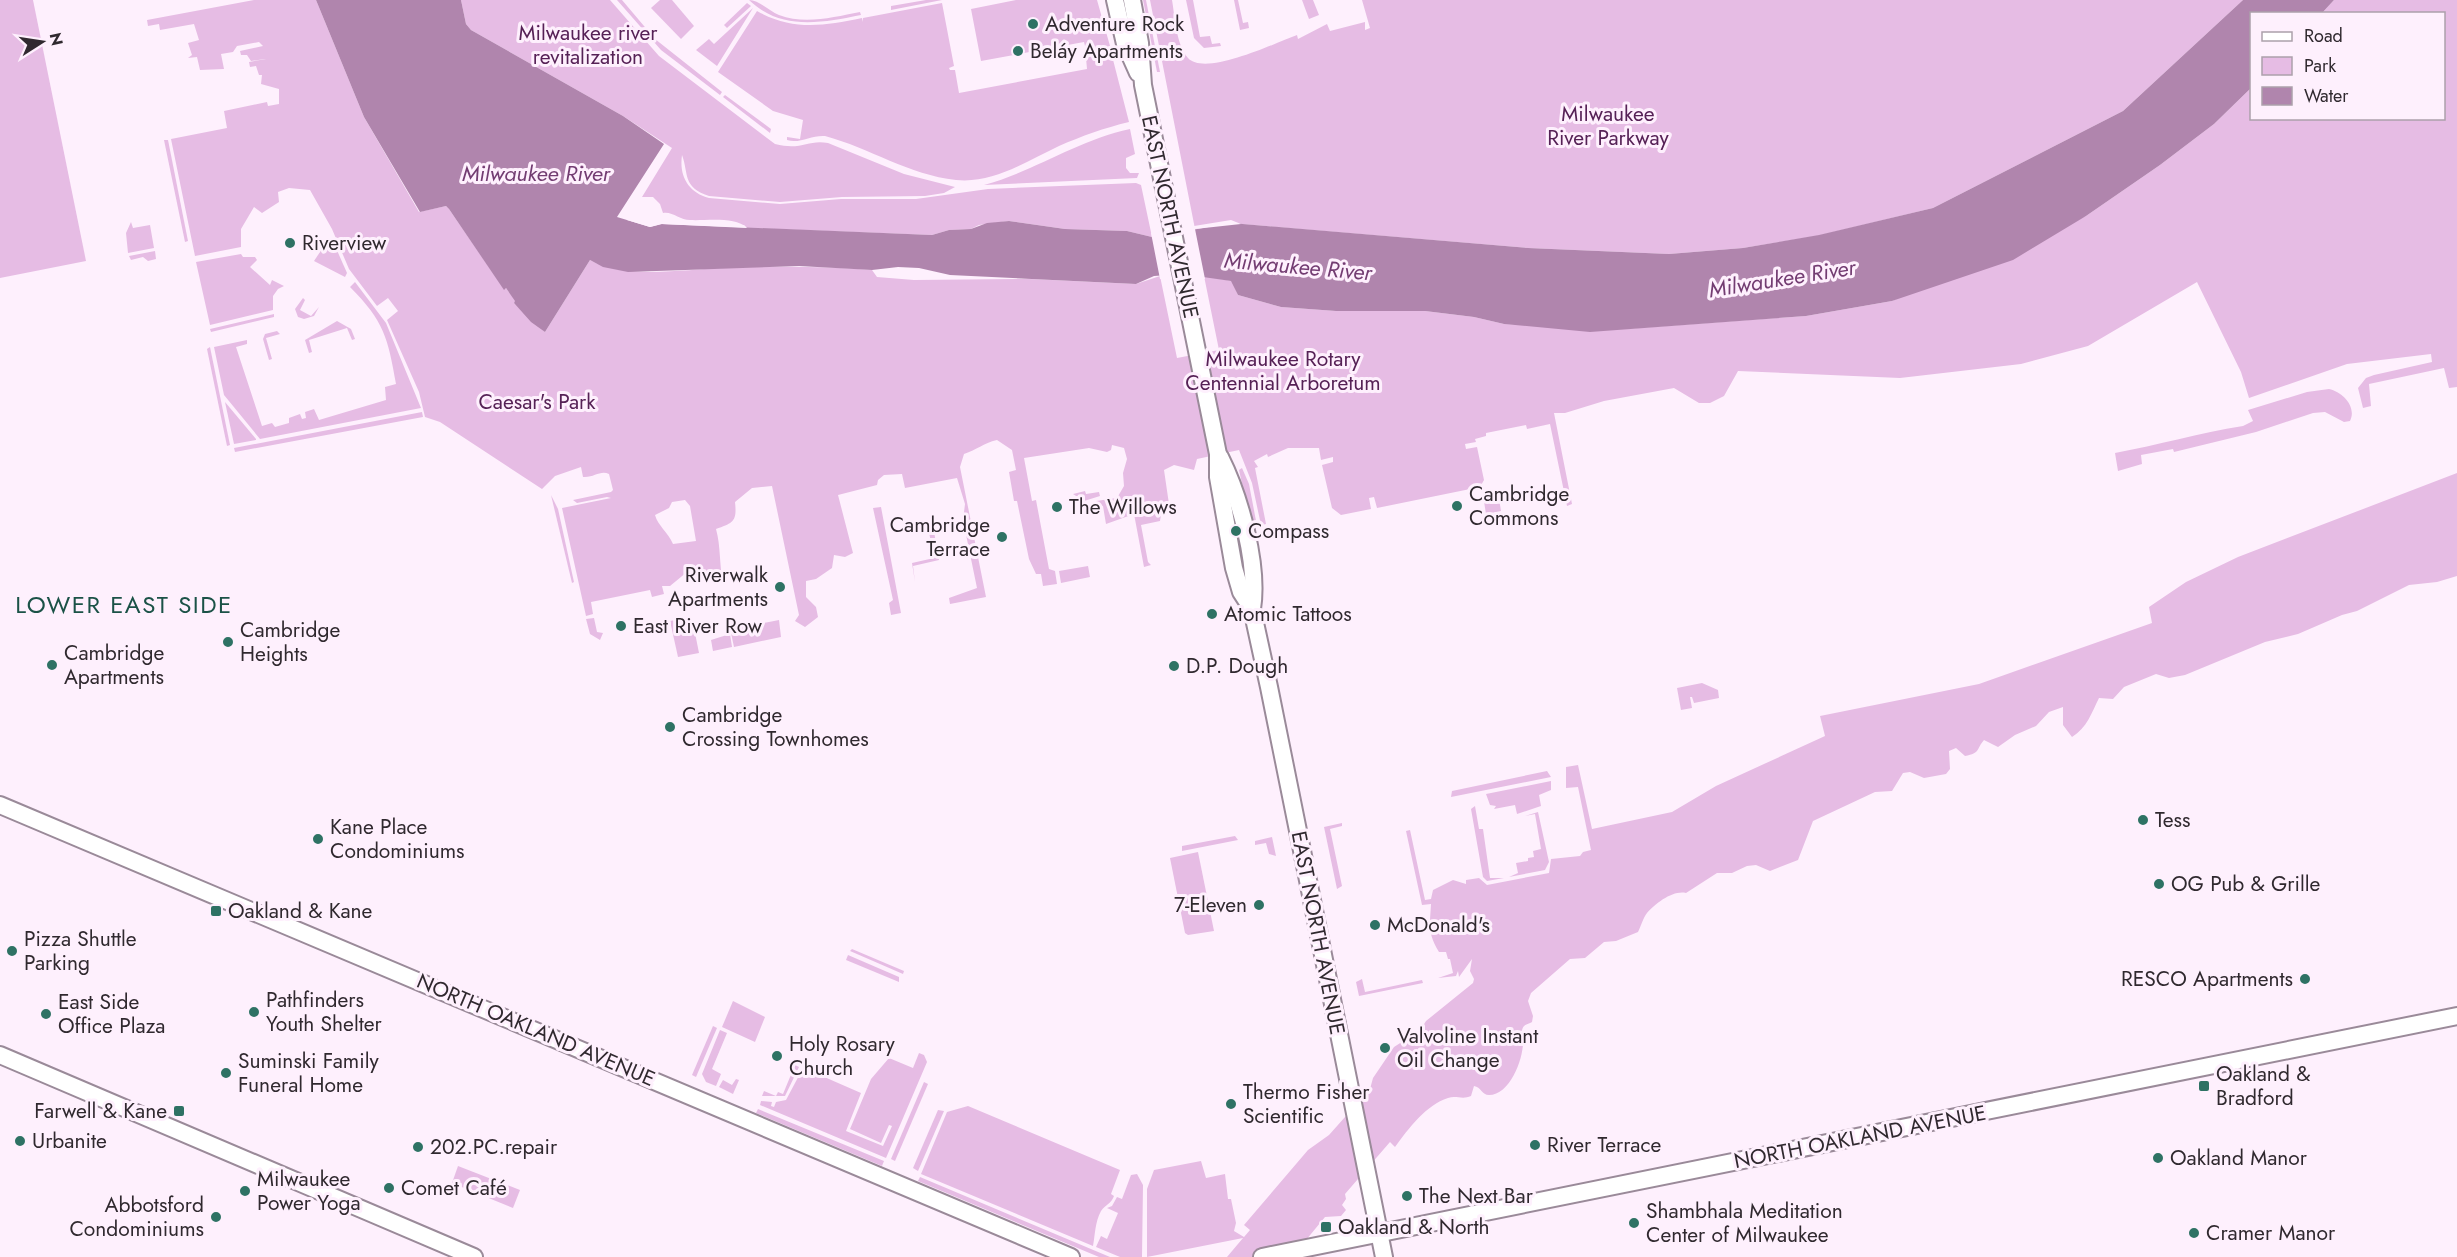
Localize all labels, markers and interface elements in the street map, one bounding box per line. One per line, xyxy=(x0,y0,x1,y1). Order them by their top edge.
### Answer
place label: Adventure Rock xyxy=(1045,9,1185,39)
north arrow xyxy=(12,12,72,72)
legend xyxy=(2250,12,2445,120)
marker: Adventure Rock xyxy=(1026,17,1040,31)
park label: Milwaukee river revitalization xyxy=(518,18,658,72)
text: Road xyxy=(2304,23,2343,49)
text: N xyxy=(44,30,69,48)
place label: Beláy Apartments xyxy=(1030,36,1183,66)
marker: Beláy Apartments xyxy=(1011,44,1025,58)
text: Park xyxy=(2304,53,2336,79)
text: Water xyxy=(2304,83,2349,109)
park label: Milwaukee River Parkway xyxy=(1547,99,1670,153)
street label: EAST NORTH AVENUE xyxy=(1134,113,1206,321)
water label: Milwaukee River xyxy=(462,157,612,189)
place label: Riverview xyxy=(302,228,387,258)
marker: Riverview xyxy=(283,236,297,250)
water label: Milwaukee River xyxy=(1223,244,1375,289)
water label: Milwaukee River xyxy=(1706,250,1859,305)
park label: Milwaukee Rotary Centennial Arboretum xyxy=(1185,344,1381,398)
park label: Caesar's Park xyxy=(478,387,596,417)
place label: Cambridge Commons xyxy=(1469,479,1569,533)
place label: The Willows xyxy=(1069,492,1177,522)
marker: Cambridge Commons xyxy=(1450,499,1464,513)
marker: The Willows xyxy=(1050,500,1064,514)
place label: Cambridge Terrace xyxy=(890,510,990,564)
place label: Compass xyxy=(1248,516,1329,546)
marker: Compass xyxy=(1229,524,1243,538)
marker: Cambridge Terrace xyxy=(995,530,1009,544)
place label: Riverwalk Apartments xyxy=(668,560,769,614)
marker: Riverwalk Apartments xyxy=(773,580,787,594)
district label: LOWER EAST SIDE xyxy=(15,587,233,622)
place label: Atomic Tattoos xyxy=(1224,599,1352,629)
marker: Atomic Tattoos xyxy=(1205,607,1219,621)
place label: East River Row xyxy=(633,611,763,641)
place label: Cambridge Heights xyxy=(240,615,340,669)
marker: East River Row xyxy=(614,619,628,633)
marker: Cambridge Heights xyxy=(221,635,235,649)
place label: Cambridge Apartments xyxy=(64,638,164,692)
place label: D.P. Dough xyxy=(1186,651,1288,681)
marker: Cambridge Apartments xyxy=(45,658,59,672)
marker: D.P. Dough xyxy=(1167,659,1181,673)
place label: Cambridge Crossing Townhomes xyxy=(682,700,869,754)
marker: Cambridge Crossing Townhomes xyxy=(663,720,677,734)
place label: Tess xyxy=(2155,805,2190,835)
place label: Kane Place Condominiums xyxy=(330,812,465,866)
marker: Tess xyxy=(2136,813,2150,827)
street label: EAST NORTH AVENUE xyxy=(1284,829,1352,1037)
marker: Kane Place Condominiums xyxy=(311,832,325,846)
place label: OG Pub & Grille xyxy=(2171,869,2321,899)
marker: OG Pub & Grille xyxy=(2152,877,2166,891)
place label: 7-Eleven xyxy=(1174,890,1247,920)
place label: Oakland & Kane xyxy=(228,896,373,926)
marker: 7-Eleven xyxy=(1252,898,1266,912)
marker: Oakland & Kane xyxy=(209,904,223,918)
place label: McDonald's xyxy=(1387,910,1490,940)
marker: McDonald's xyxy=(1368,918,1382,932)
place label: Pizza Shuttle Parking xyxy=(24,924,137,978)
marker: Pizza Shuttle Parking xyxy=(5,944,19,958)
place label: RESCO Apartments xyxy=(2121,964,2293,994)
street label: NORTH OAKLAND AVENUE xyxy=(412,966,660,1094)
marker: RESCO Apartments xyxy=(2298,972,2312,986)
place label: Pathfinders Youth Shelter xyxy=(266,985,383,1039)
place label: East Side Office Plaza xyxy=(58,987,165,1041)
marker: Pathfinders Youth Shelter xyxy=(247,1005,261,1019)
marker: East Side Office Plaza xyxy=(39,1007,53,1021)
place label: Valvoline Instant Oil Change xyxy=(1397,1021,1538,1075)
place label: Holy Rosary Church xyxy=(789,1029,895,1083)
marker: Valvoline Instant Oil Change xyxy=(1378,1041,1392,1055)
place label: Suminski Family Funeral Home xyxy=(238,1046,380,1100)
marker: Holy Rosary Church xyxy=(770,1049,784,1063)
place label: Oakland & Bradford xyxy=(2216,1059,2310,1113)
marker: Suminski Family Funeral Home xyxy=(219,1066,233,1080)
place label: Thermo Fisher Scientific xyxy=(1243,1077,1370,1131)
marker: Oakland & Bradford xyxy=(2197,1079,2211,1093)
place label: Farwell & Kane xyxy=(34,1096,167,1126)
marker: Thermo Fisher Scientific xyxy=(1224,1097,1238,1111)
street label: NORTH OAKLAND AVENUE xyxy=(1731,1098,1989,1176)
marker: Farwell & Kane xyxy=(172,1104,186,1118)
place label: Urbanite xyxy=(32,1126,107,1156)
place label: River Terrace xyxy=(1547,1130,1661,1160)
place label: 202.PC.repair xyxy=(430,1132,558,1162)
marker: Urbanite xyxy=(13,1134,27,1148)
marker: River Terrace xyxy=(1528,1138,1542,1152)
marker: 202.PC.repair xyxy=(411,1140,425,1154)
place label: Oakland Manor xyxy=(2170,1143,2308,1173)
marker: Oakland Manor xyxy=(2151,1151,2165,1165)
place label: Milwaukee Power Yoga xyxy=(257,1164,361,1218)
place label: Comet Café xyxy=(401,1173,507,1203)
marker: Comet Café xyxy=(382,1181,396,1195)
place label: The Next Bar xyxy=(1419,1181,1534,1211)
marker: Milwaukee Power Yoga xyxy=(238,1184,252,1198)
marker: The Next Bar xyxy=(1400,1189,1414,1203)
place label: Abbotsford Condominiums xyxy=(69,1190,204,1244)
place label: Shambhala Meditation Center of Milwaukee xyxy=(1646,1196,1843,1250)
marker: Abbotsford Condominiums xyxy=(209,1210,223,1224)
place label: Oakland & North xyxy=(1338,1212,1490,1242)
marker: Shambhala Meditation Center of Milwaukee xyxy=(1627,1216,1641,1230)
place label: Cramer Manor xyxy=(2206,1218,2336,1248)
marker: Oakland & North xyxy=(1319,1220,1333,1234)
marker: Cramer Manor xyxy=(2187,1226,2201,1240)

